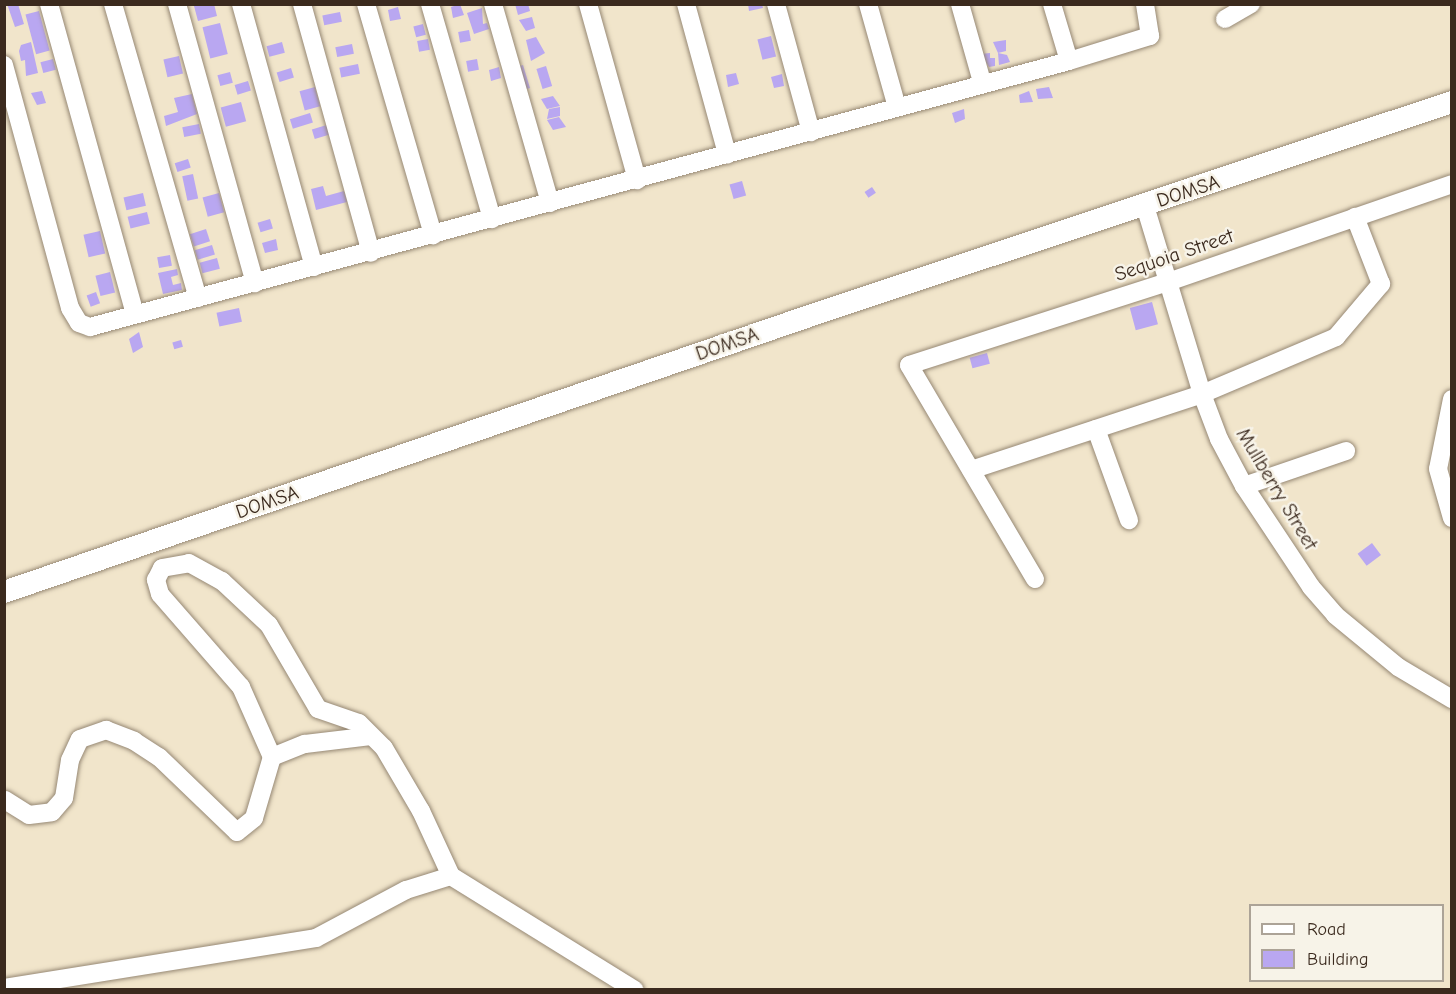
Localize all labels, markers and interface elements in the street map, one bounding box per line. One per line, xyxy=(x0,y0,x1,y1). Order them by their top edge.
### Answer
street label: DOMSA xyxy=(1153,170,1223,212)
street label: Sequoia Street xyxy=(1112,224,1236,286)
street label: DOMSA xyxy=(692,322,762,366)
street label: Mullberry Street xyxy=(1231,424,1323,554)
street label: DOMSA xyxy=(232,480,302,524)
legend xyxy=(1249,904,1444,982)
text: Road xyxy=(1307,919,1346,940)
text: Building xyxy=(1307,949,1369,970)

